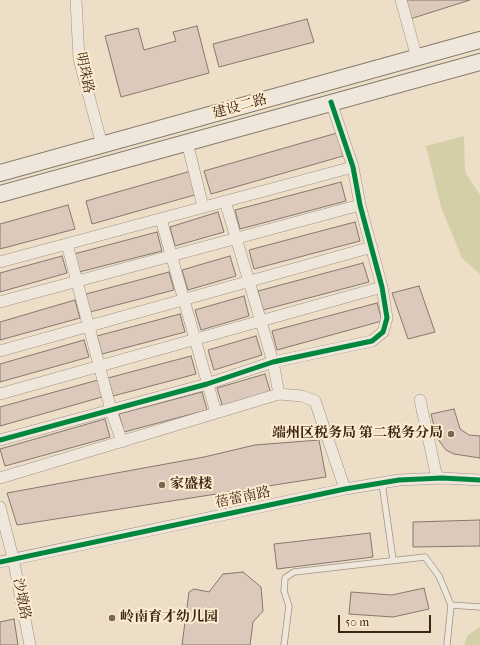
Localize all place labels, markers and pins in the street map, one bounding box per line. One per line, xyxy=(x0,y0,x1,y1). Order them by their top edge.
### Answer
place label: 端州区税务局 第二税务分局 xyxy=(272,426,443,442)
marker: 端州区税务局 第二税务分局 xyxy=(446,429,456,439)
place label: 家盛楼 xyxy=(170,477,212,493)
marker: 家盛楼 xyxy=(157,480,167,490)
place label: 岭南育才幼儿园 xyxy=(120,610,218,626)
marker: 岭南育才幼儿园 xyxy=(107,613,117,623)

